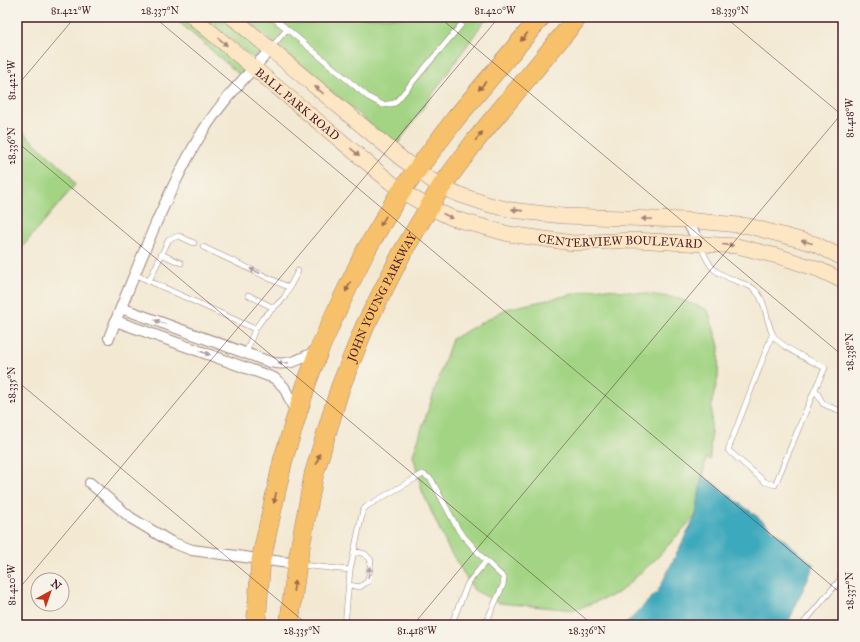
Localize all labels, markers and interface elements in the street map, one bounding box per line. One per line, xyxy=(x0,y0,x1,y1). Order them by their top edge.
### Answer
text: 81.422°W xyxy=(51,5,91,17)
text: 28.337°N xyxy=(141,5,179,17)
text: 81.420°W xyxy=(475,5,516,17)
text: 28.339°N xyxy=(711,5,749,17)
one-way arrow xyxy=(520,31,529,42)
one-way arrow xyxy=(218,38,229,47)
text: 81.422°W xyxy=(6,60,18,100)
street label: BALL PARK ROAD xyxy=(252,65,342,143)
one-way arrow xyxy=(478,81,487,91)
one-way arrow xyxy=(314,85,324,94)
text: 81.418°W xyxy=(844,98,856,138)
text: 28.336°N xyxy=(6,127,18,165)
one-way arrow xyxy=(475,131,484,142)
one-way arrow xyxy=(350,148,361,157)
one-way arrow xyxy=(511,207,523,213)
one-way arrow xyxy=(442,213,453,219)
one-way arrow xyxy=(379,216,387,226)
one-way arrow xyxy=(640,216,653,222)
street label: JOHN YOUNG PARKWAY xyxy=(344,230,420,366)
street label: CENTERVIEW BOULEVARD xyxy=(537,231,703,251)
one-way arrow xyxy=(801,239,813,245)
one-way arrow xyxy=(722,242,734,249)
one-way arrow xyxy=(249,268,260,274)
one-way arrow xyxy=(345,281,352,293)
one-way arrow xyxy=(154,318,166,324)
text: 28.338°N xyxy=(844,333,856,371)
one-way arrow xyxy=(200,350,212,356)
one-way arrow xyxy=(276,360,289,366)
text: 28.335°N xyxy=(6,366,18,404)
one-way arrow xyxy=(315,452,321,464)
one-way arrow xyxy=(271,492,277,504)
text: 81.420°W xyxy=(6,564,18,605)
one-way arrow xyxy=(366,565,372,578)
north arrow xyxy=(30,572,70,612)
text: 28.337°N xyxy=(844,572,856,610)
text: N xyxy=(48,577,64,593)
one-way arrow xyxy=(291,580,297,592)
text: 28.335°N xyxy=(283,625,321,637)
text: 81.418°W xyxy=(397,625,437,637)
text: 28.336°N xyxy=(568,625,606,637)

